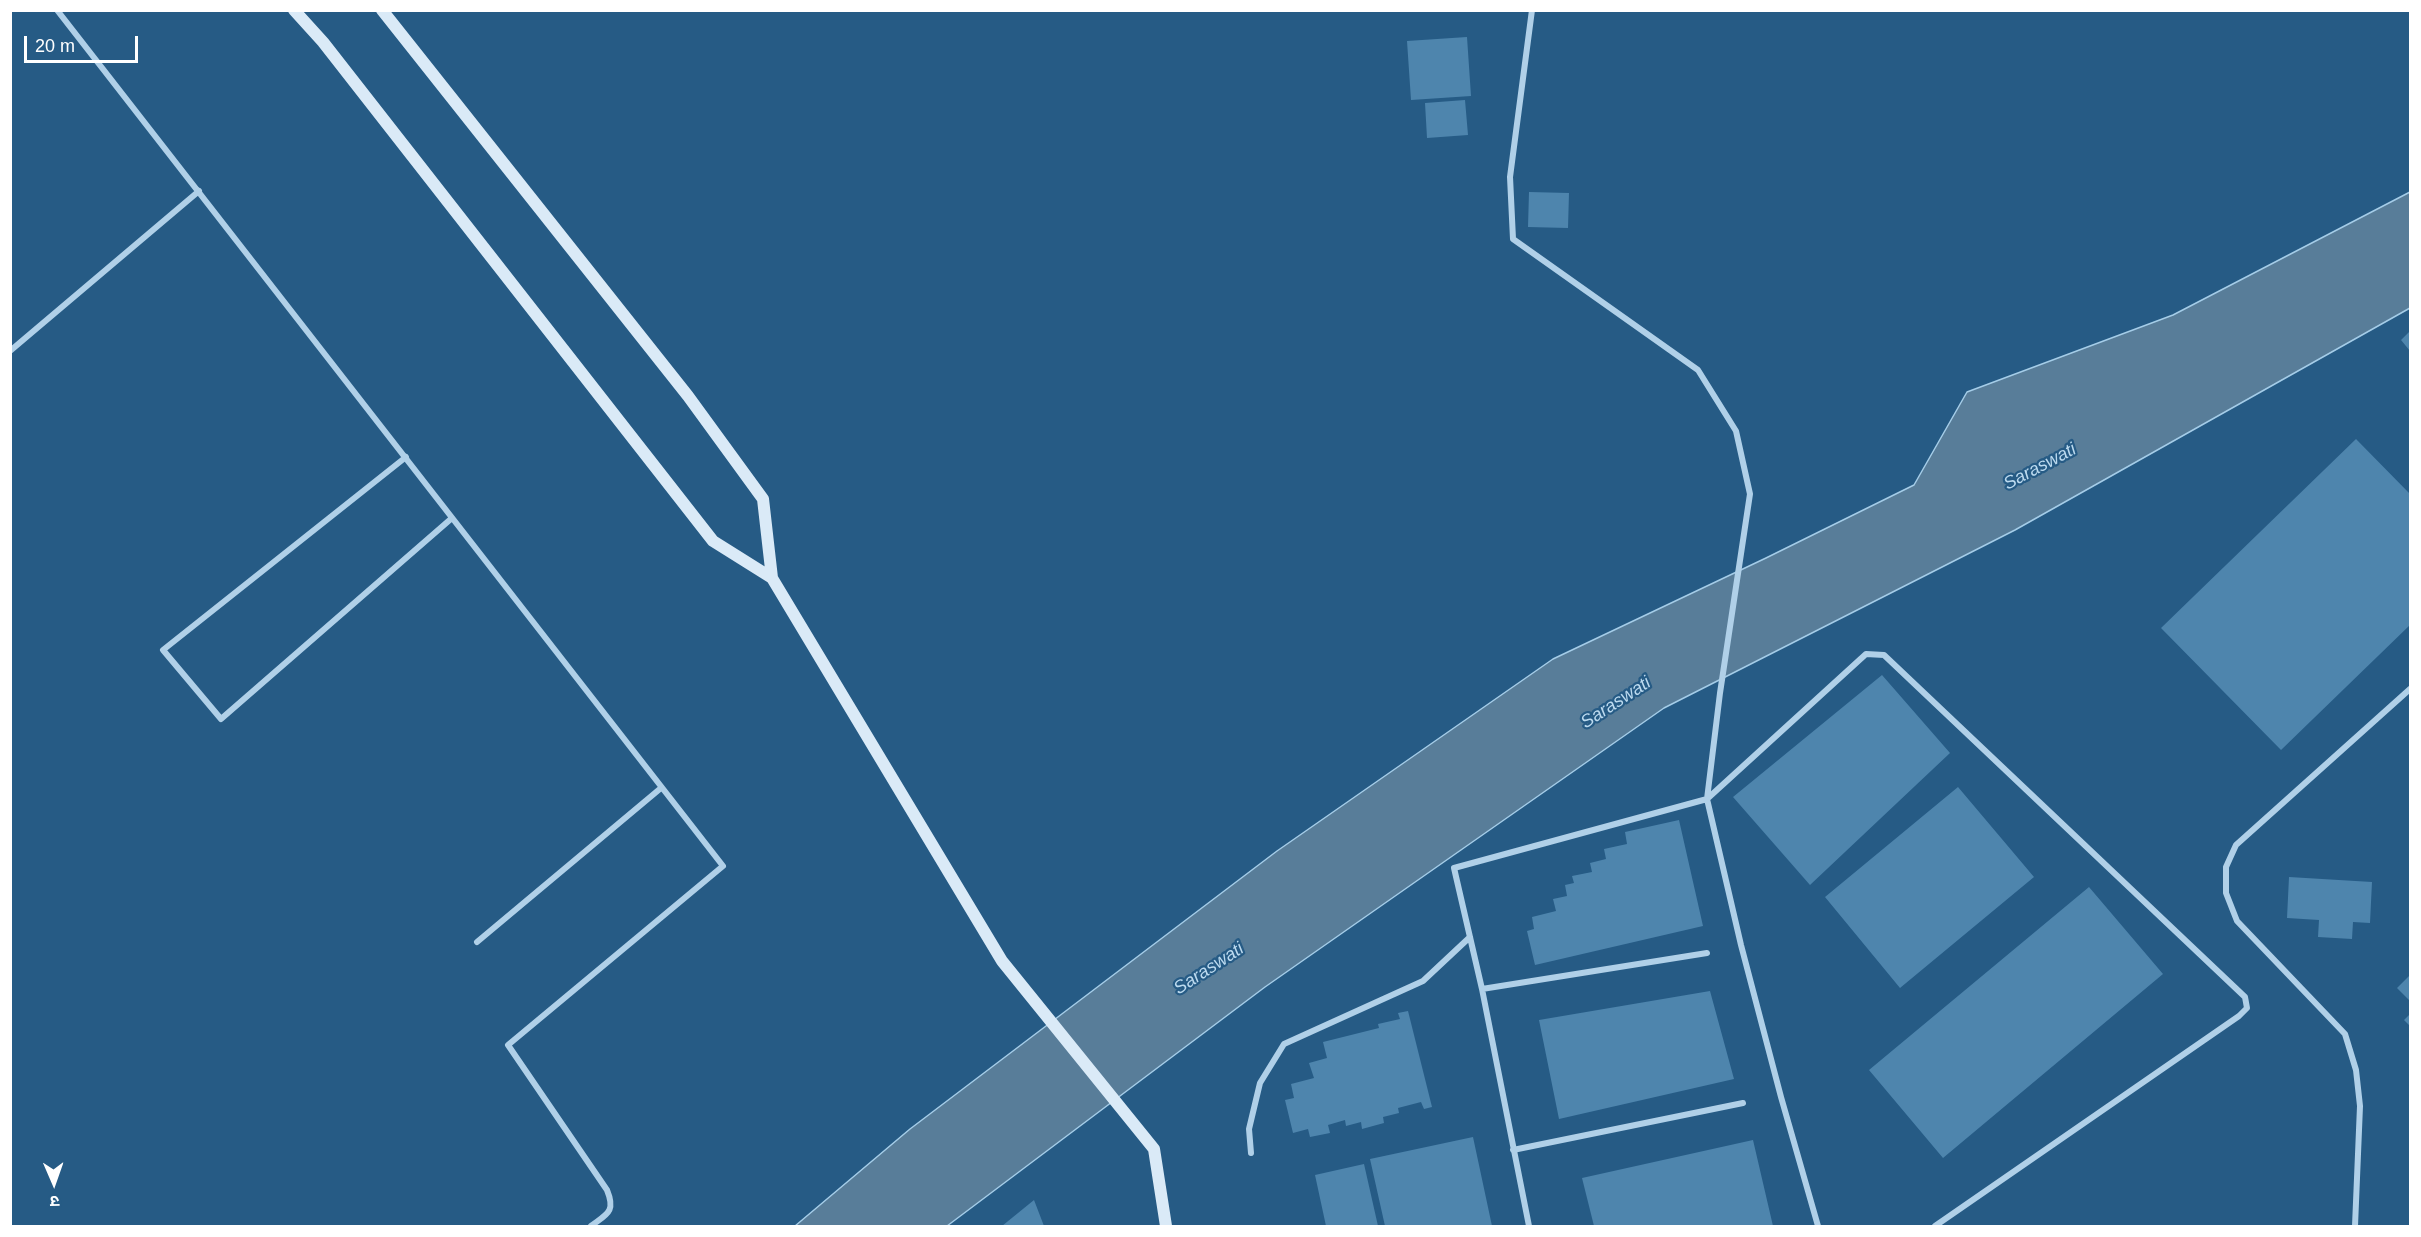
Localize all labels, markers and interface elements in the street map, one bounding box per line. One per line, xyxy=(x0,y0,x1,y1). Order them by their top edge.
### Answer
scale bar xyxy=(27,24,141,62)
text: 20 m xyxy=(35,36,75,56)
water label: Saraswati xyxy=(2000,439,2080,495)
water label: Saraswati xyxy=(1577,672,1655,734)
water label: Saraswati xyxy=(1170,938,1248,1000)
north arrow xyxy=(24,1153,84,1213)
text: उ xyxy=(50,1193,60,1210)

